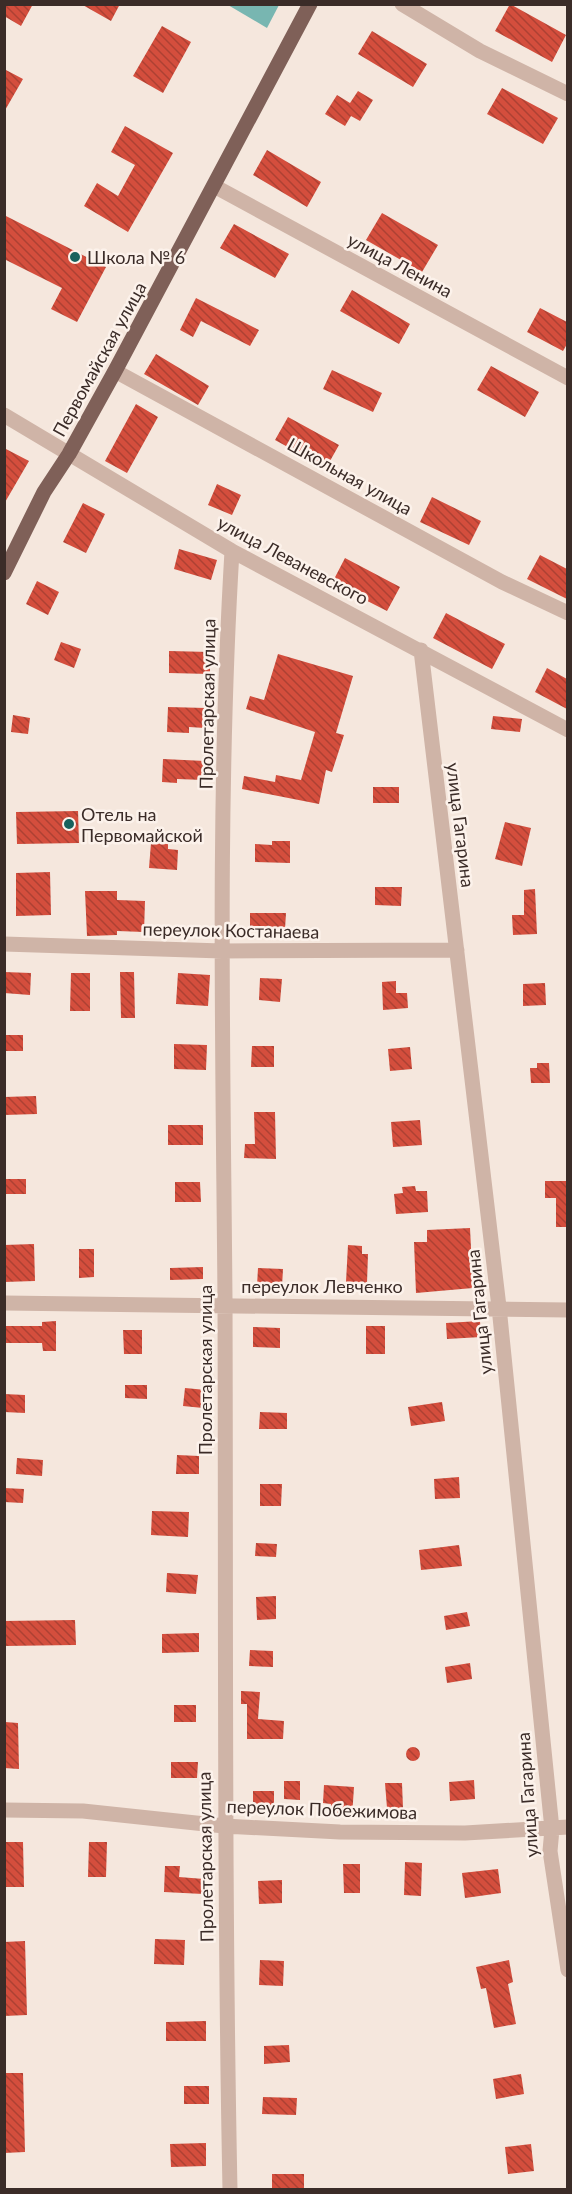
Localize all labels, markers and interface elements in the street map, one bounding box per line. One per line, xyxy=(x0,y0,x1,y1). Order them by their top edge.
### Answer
street label: улица Ленина xyxy=(344,228,456,302)
place label: Школа № 6 xyxy=(87,246,185,268)
marker: Школа № 6 xyxy=(68,250,82,264)
street label: Первомайская улица xyxy=(47,278,151,440)
street label: Школьная улица xyxy=(284,433,416,519)
street label: улица Леваневского xyxy=(214,511,372,609)
street label: Пролетарская улица xyxy=(195,619,219,789)
street label: улица Гагарина xyxy=(442,761,480,889)
place label: Отель на Первомайской xyxy=(81,803,203,846)
marker: Отель на Первомайской xyxy=(62,817,76,831)
street label: переулок Костанаева xyxy=(142,917,320,943)
street label: улица Гагарина xyxy=(461,1248,497,1376)
street label: переулок Левченко xyxy=(241,1275,403,1297)
street label: Пролетарская улица xyxy=(194,1285,216,1455)
street label: улица Гагарина xyxy=(512,1732,542,1858)
street label: Пролетарская улица xyxy=(193,1772,217,1942)
street label: переулок Побежимова xyxy=(226,1795,418,1823)

